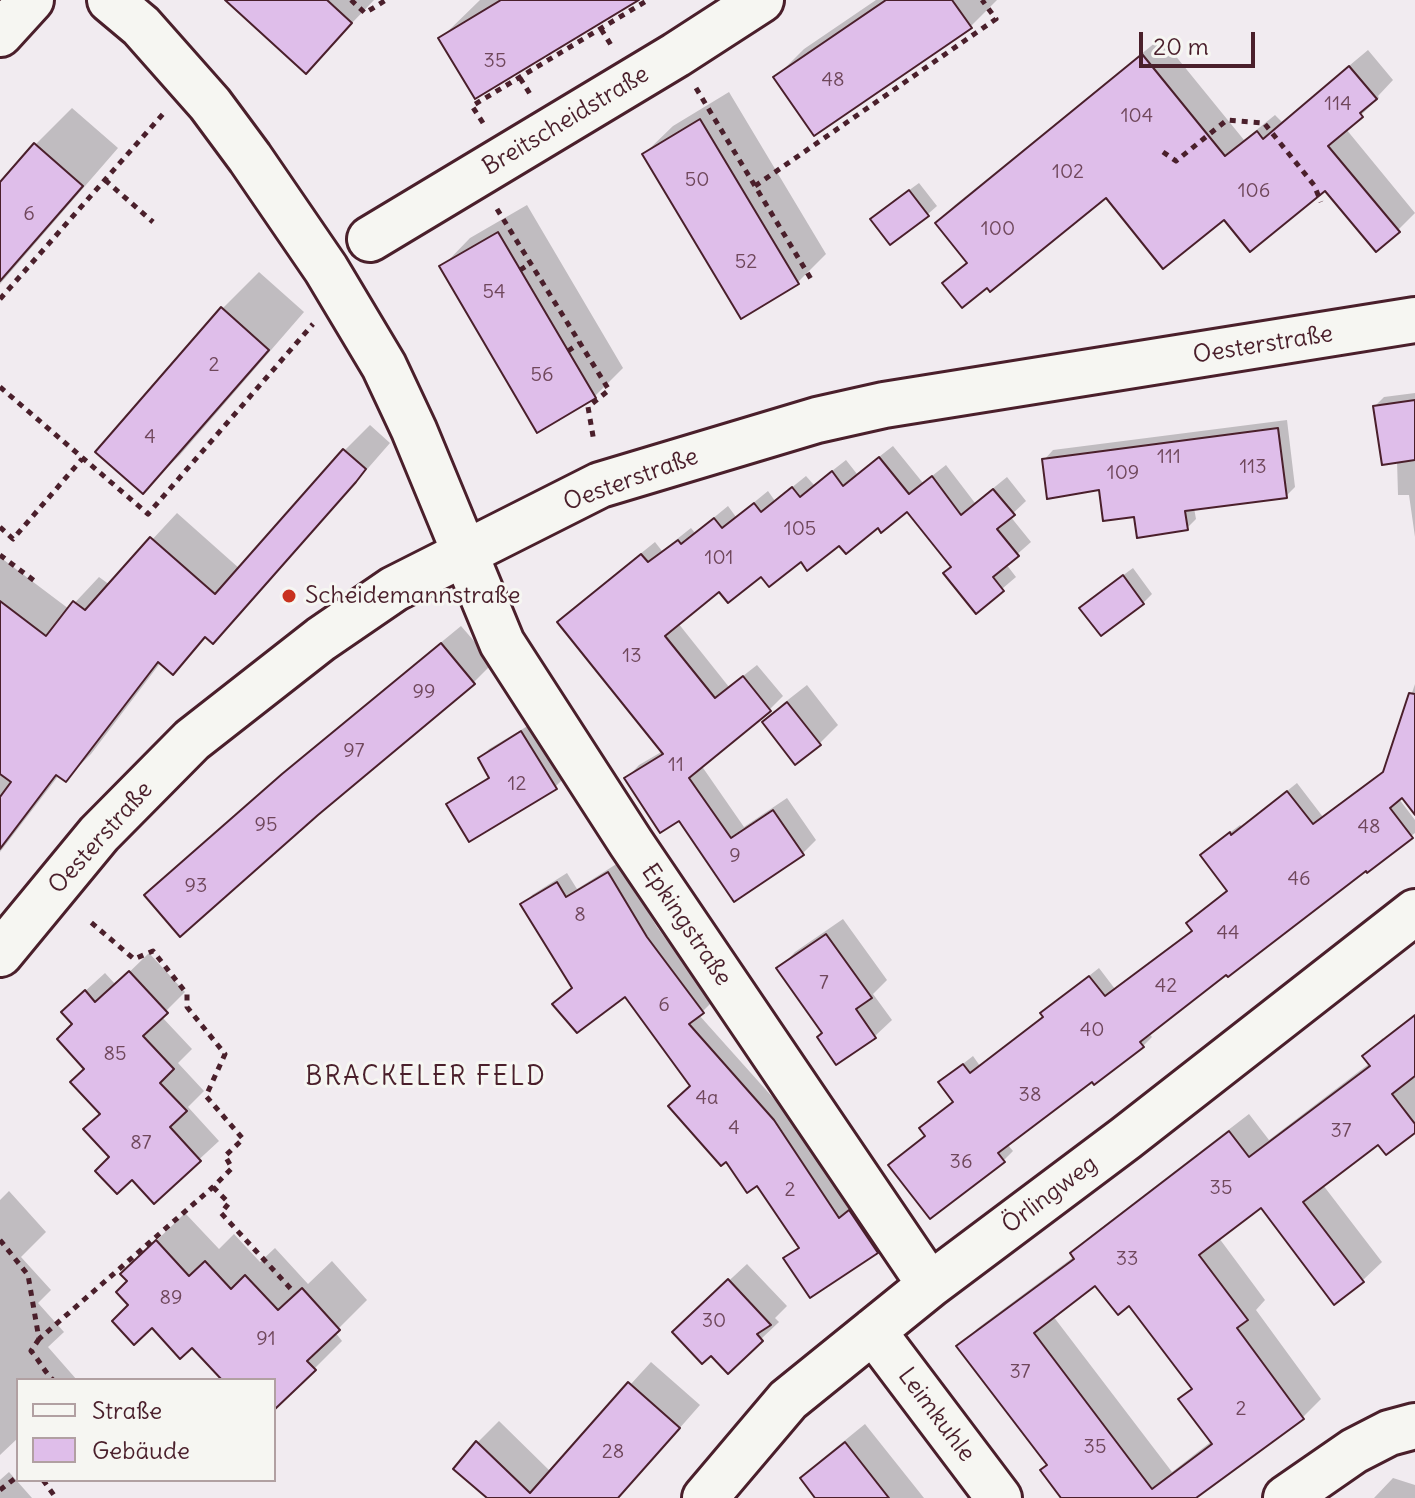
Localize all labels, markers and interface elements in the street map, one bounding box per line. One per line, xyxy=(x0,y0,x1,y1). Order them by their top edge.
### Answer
scale bar xyxy=(1143,16,1259,66)
text: 20 m xyxy=(1153,31,1209,61)
house number: 35 xyxy=(484,49,506,73)
street label: Breitscheidstraße xyxy=(478,60,654,182)
house number: 48 xyxy=(821,68,845,92)
house number: 114 xyxy=(1324,92,1352,116)
house number: 104 xyxy=(1121,104,1153,128)
house number: 102 xyxy=(1052,160,1084,184)
house number: 50 xyxy=(685,168,709,192)
house number: 106 xyxy=(1238,179,1270,203)
house number: 6 xyxy=(23,202,35,226)
house number: 100 xyxy=(981,217,1015,241)
house number: 52 xyxy=(735,250,757,274)
house number: 54 xyxy=(482,280,506,304)
street label: Oesterstraße xyxy=(1191,320,1335,370)
house number: 2 xyxy=(209,353,219,377)
house number: 56 xyxy=(530,363,554,387)
house number: 4 xyxy=(144,425,156,449)
street label: Oesterstraße xyxy=(560,442,702,518)
house number: 111 xyxy=(1157,445,1181,469)
house number: 113 xyxy=(1239,455,1267,479)
house number: 109 xyxy=(1107,461,1139,485)
house number: 105 xyxy=(784,517,816,541)
house number: 101 xyxy=(704,546,734,570)
place label: Scheidemannstraße xyxy=(305,582,520,610)
marker: Scheidemannstraße xyxy=(280,587,298,605)
house number: 13 xyxy=(622,644,642,668)
house number: 99 xyxy=(413,680,435,704)
house number: 97 xyxy=(343,739,365,763)
house number: 11 xyxy=(668,753,684,777)
house number: 12 xyxy=(508,772,526,796)
street label: Oesterstraße xyxy=(43,776,159,900)
house number: 95 xyxy=(255,813,277,837)
house number: 48 xyxy=(1357,815,1381,839)
house number: 9 xyxy=(729,844,741,868)
street label: Epkingstraße xyxy=(635,859,737,991)
house number: 46 xyxy=(1287,867,1311,891)
house number: 93 xyxy=(185,874,207,898)
house number: 8 xyxy=(574,903,586,927)
house number: 44 xyxy=(1216,921,1240,945)
house number: 7 xyxy=(819,971,829,995)
house number: 42 xyxy=(1155,974,1177,998)
house number: 6 xyxy=(658,993,670,1017)
house number: 40 xyxy=(1080,1018,1104,1042)
house number: 85 xyxy=(103,1042,127,1066)
district label: BRACKELER FELD xyxy=(305,1062,547,1094)
house number: 38 xyxy=(1019,1083,1041,1107)
house number: 4a xyxy=(696,1086,718,1110)
house number: 4 xyxy=(728,1116,740,1140)
house number: 37 xyxy=(1330,1119,1352,1143)
house number: 87 xyxy=(130,1131,152,1155)
house number: 36 xyxy=(950,1150,972,1174)
street label: Örlingweg xyxy=(997,1150,1103,1240)
house number: 35 xyxy=(1210,1176,1232,1200)
house number: 2 xyxy=(785,1178,795,1202)
house number: 33 xyxy=(1116,1247,1138,1271)
house number: 89 xyxy=(159,1286,183,1310)
house number: 30 xyxy=(702,1309,726,1333)
house number: 91 xyxy=(256,1327,276,1351)
house number: 37 xyxy=(1009,1360,1031,1384)
street label: Leimkuhle xyxy=(891,1362,981,1468)
legend xyxy=(16,1378,276,1482)
text: Straße xyxy=(92,1395,162,1425)
house number: 2 xyxy=(1236,1397,1246,1421)
text: Gebäude xyxy=(92,1435,190,1465)
house number: 35 xyxy=(1084,1435,1106,1459)
house number: 28 xyxy=(602,1440,624,1464)

